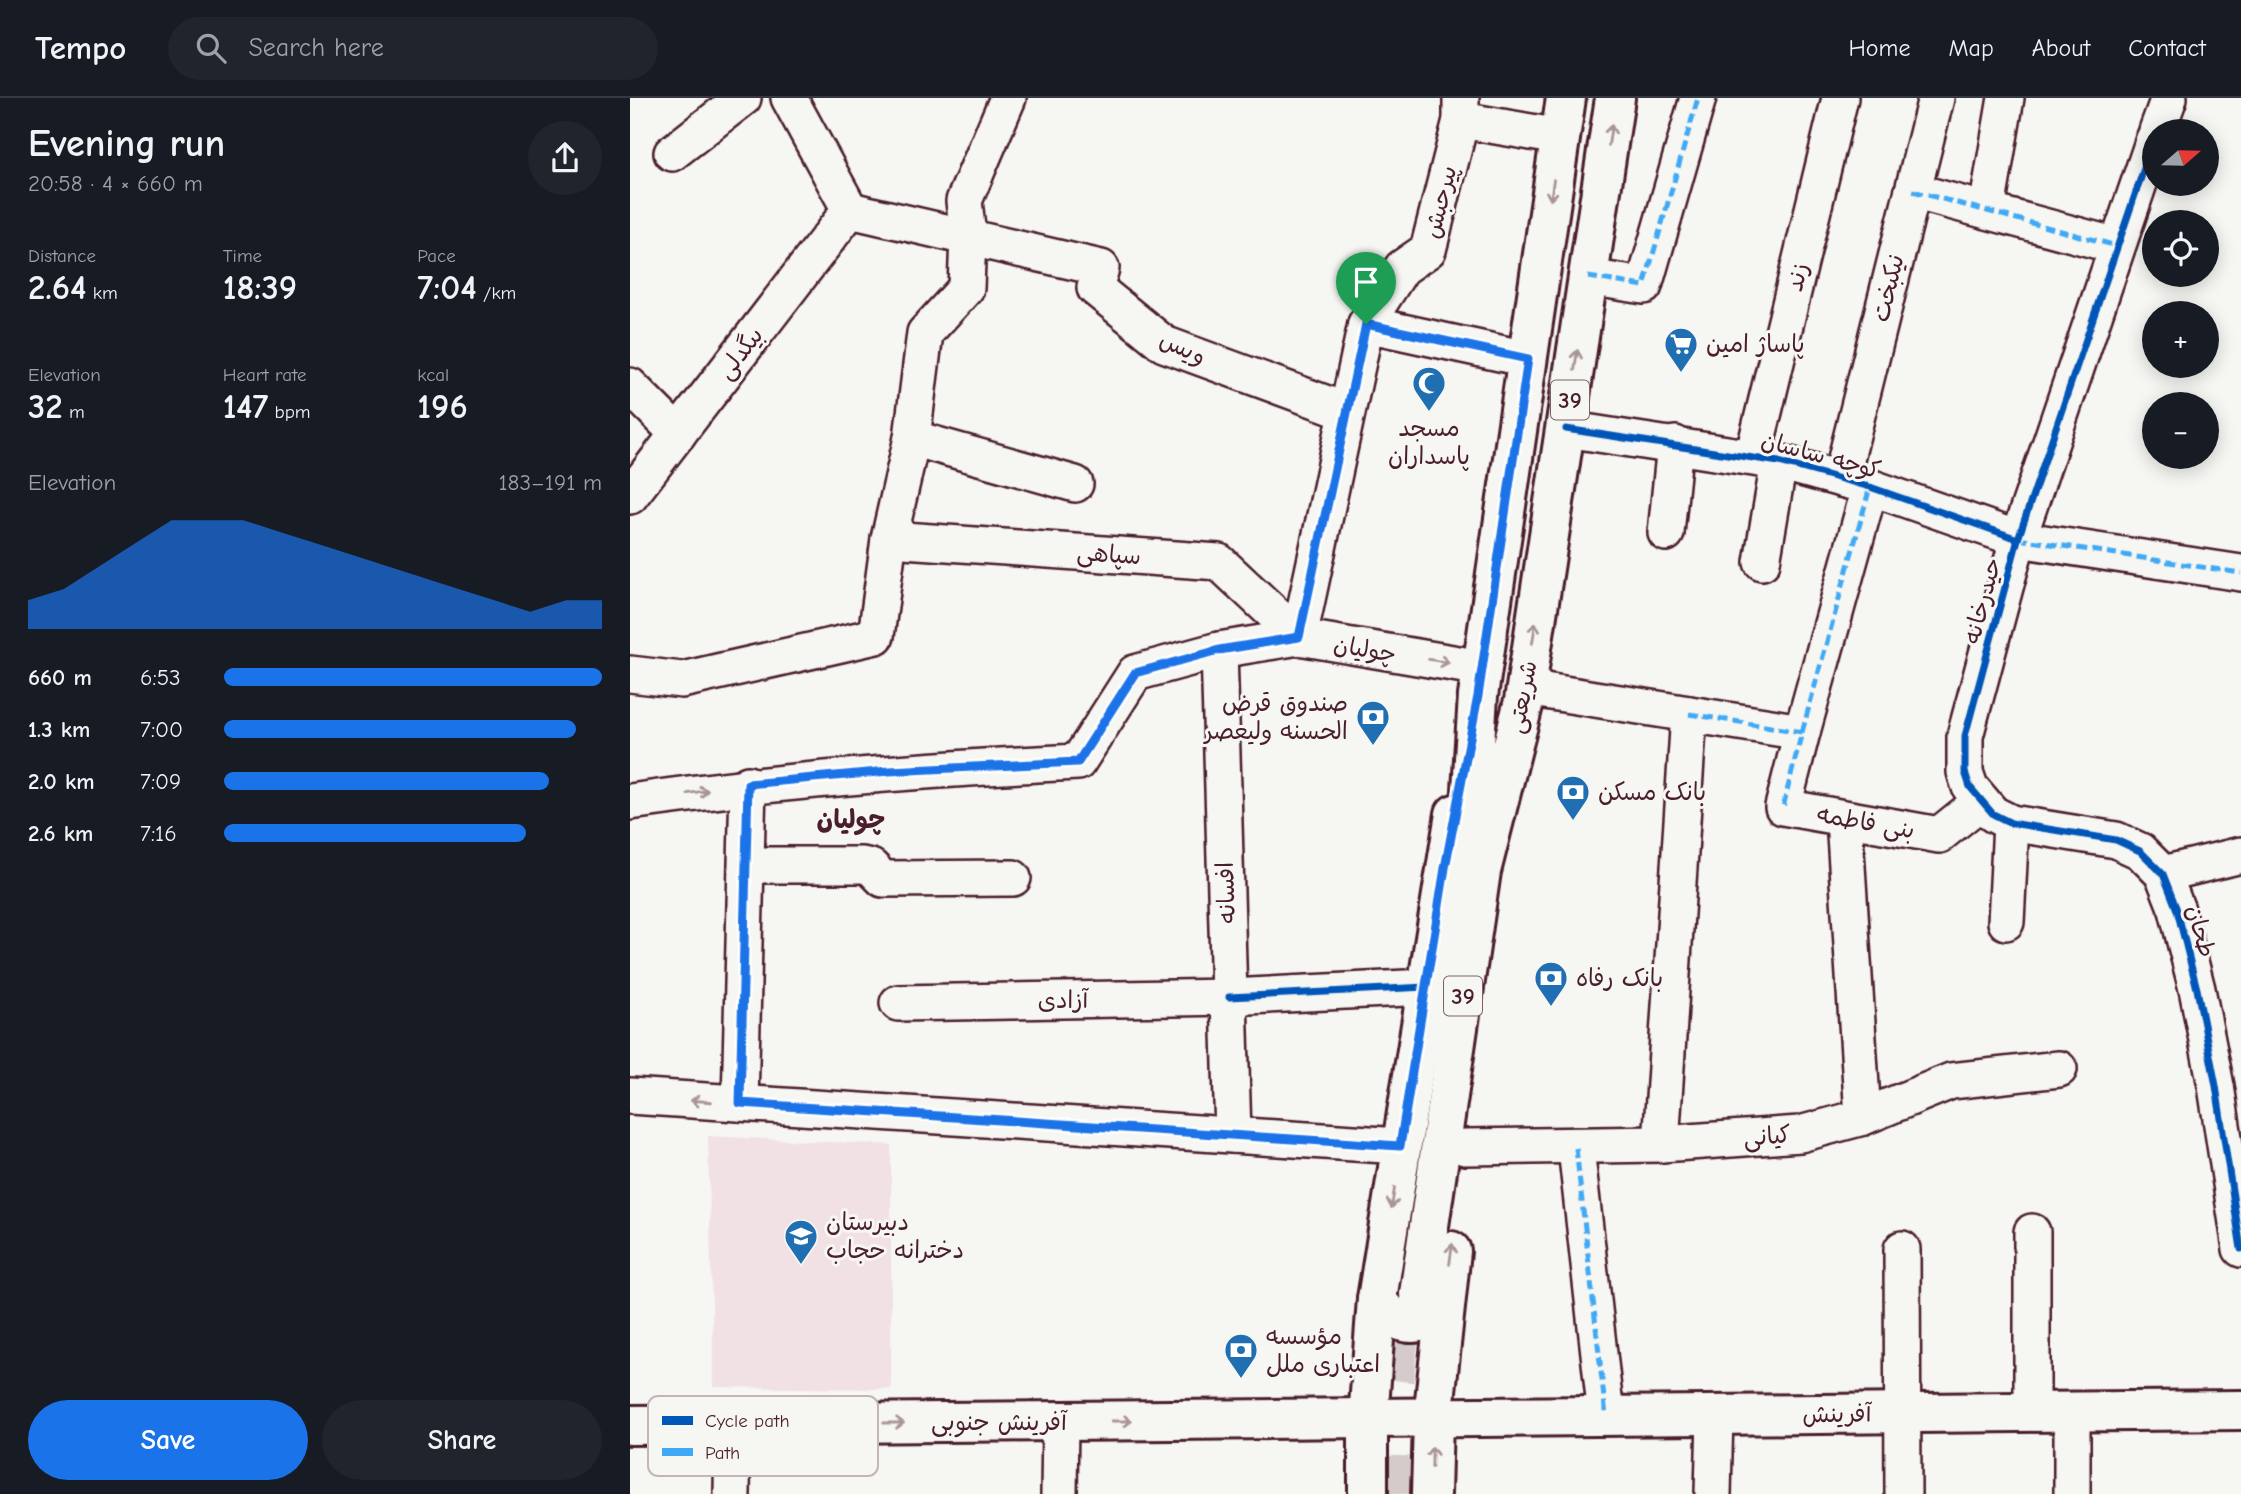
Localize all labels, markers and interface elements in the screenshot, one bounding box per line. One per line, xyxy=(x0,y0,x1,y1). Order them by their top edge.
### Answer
search box xyxy=(168,17,658,80)
text: Tempo xyxy=(35,29,126,67)
icon: search xyxy=(192,29,230,67)
text: Search here xyxy=(248,33,384,63)
text: Home xyxy=(1849,34,1910,62)
text: Map xyxy=(1948,34,1994,62)
text: About xyxy=(2032,34,2090,62)
text: Contact xyxy=(2128,34,2206,62)
north arrow xyxy=(2142,119,2219,196)
map controls xyxy=(2142,119,2219,469)
button: share xyxy=(528,121,602,195)
text: Evening run xyxy=(28,122,225,166)
one-way arrow xyxy=(1604,124,1617,147)
street label: پیرحبش xyxy=(1417,163,1464,242)
text: 20:58 · 4 × 660 m xyxy=(28,170,203,197)
one-way arrow xyxy=(1545,178,1558,201)
button: locate xyxy=(2142,210,2219,287)
text: Distance xyxy=(28,245,96,267)
text: Time xyxy=(223,245,262,267)
text: Pace xyxy=(417,245,456,267)
street label: نیکبخت xyxy=(1866,251,1910,325)
pin xyxy=(1336,252,1396,324)
street label: زند xyxy=(1780,260,1814,294)
icon: arrive xyxy=(1347,263,1385,301)
text: 2.64 xyxy=(28,267,87,308)
text: 18:39 xyxy=(223,267,297,308)
text: 7:04 xyxy=(417,267,477,308)
text: km xyxy=(87,282,118,304)
text: /km xyxy=(477,282,516,304)
button: + xyxy=(2142,301,2219,378)
street label: بیگدلی xyxy=(711,321,770,385)
street label: ویس xyxy=(1155,325,1211,371)
supermarket icon: پاساژ امین xyxy=(1662,325,1700,374)
place label: پاساژ امین xyxy=(1706,330,1805,359)
one-way arrow xyxy=(1570,349,1583,372)
text: Elevation xyxy=(28,364,101,386)
text: Heart rate xyxy=(223,364,306,386)
text: kcal xyxy=(417,364,449,386)
mosque icon: مسجد پاسداران xyxy=(1410,364,1448,413)
road number: 39 xyxy=(1551,380,1589,420)
text: 32 xyxy=(28,386,63,427)
text: 147 xyxy=(223,386,268,427)
text: 196 xyxy=(417,386,468,427)
button: − xyxy=(2142,392,2219,469)
text: m xyxy=(63,401,85,423)
text: bpm xyxy=(268,401,311,423)
place label: مسجد پاسداران xyxy=(1388,414,1470,471)
street label: کوچه ساسان xyxy=(1758,426,1884,485)
text: Elevation xyxy=(28,469,116,496)
text: 183–191 m xyxy=(498,469,602,496)
street label: سپاهی xyxy=(1076,538,1142,571)
street label: حیدرخانه xyxy=(1957,554,2007,648)
one-way arrow xyxy=(1528,623,1541,645)
street label: چولیان xyxy=(1331,630,1398,669)
one-way arrow xyxy=(1427,655,1450,668)
street label: شریعتی xyxy=(1501,658,1544,736)
text: 660 m xyxy=(28,664,92,691)
text: 6:53 xyxy=(140,664,181,691)
place label: صندوق قرض الحسنه ولیعصر xyxy=(1203,689,1348,745)
bank icon: صندوق قرض الحسنه ولیعصر xyxy=(1354,698,1392,747)
text: 1.3 km xyxy=(28,716,90,743)
text: 7:00 xyxy=(140,716,183,743)
text: 2.0 km xyxy=(28,768,94,795)
text: 7:09 xyxy=(140,768,181,795)
bank icon: بانک مسکن xyxy=(1554,773,1592,822)
place label: بانک مسکن xyxy=(1598,778,1706,806)
one-way arrow xyxy=(686,785,708,798)
street label: بنی فاطمه xyxy=(1815,800,1917,845)
district label: چولیان xyxy=(817,805,885,836)
text: 2.6 km xyxy=(28,820,93,847)
text: 7:16 xyxy=(140,820,177,847)
street label: افسانه xyxy=(1211,861,1241,925)
street label: طحان xyxy=(2181,902,2221,960)
bank icon: بانک رفاه xyxy=(1532,959,1570,1008)
place label: بانک رفاه xyxy=(1576,964,1663,992)
road number: 39 xyxy=(1444,976,1482,1015)
street label: آزادی xyxy=(1037,986,1090,1014)
one-way arrow xyxy=(689,1094,712,1107)
street label: کیانی xyxy=(1742,1120,1792,1153)
one-way arrow xyxy=(1386,1186,1399,1208)
place label: دبیرستان دخترانه حجاب xyxy=(826,1208,964,1264)
school or university icon: دبیرستان دخترانه حجاب xyxy=(782,1217,820,1266)
one-way arrow xyxy=(1444,1243,1457,1266)
place label: مؤسسه اعتباری ملل xyxy=(1266,1322,1380,1378)
bank icon: مؤسسه اعتباری ملل xyxy=(1222,1331,1260,1380)
legend xyxy=(648,1396,878,1476)
street label: آفرینش xyxy=(1802,1399,1873,1429)
button: Save xyxy=(28,1400,308,1480)
button: Share xyxy=(322,1400,602,1480)
street label: آفرینش جنوبی xyxy=(931,1408,1068,1438)
text: Cycle path xyxy=(705,1410,790,1432)
one-way arrow xyxy=(1110,1414,1133,1428)
one-way arrow xyxy=(882,1416,905,1430)
text: Path xyxy=(705,1442,740,1464)
one-way arrow xyxy=(1425,1445,1438,1468)

